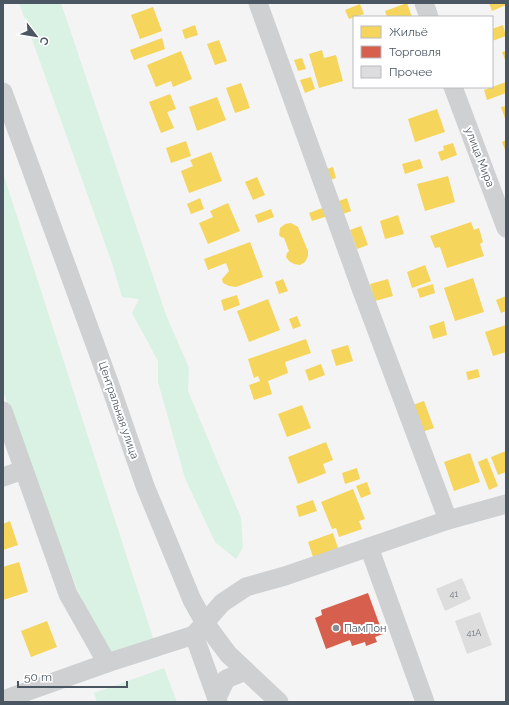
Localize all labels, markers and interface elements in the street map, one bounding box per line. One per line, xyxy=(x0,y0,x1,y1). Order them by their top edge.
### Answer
north arrow xyxy=(16,16,56,56)
legend xyxy=(353,16,493,88)
text: Жильё xyxy=(389,25,428,39)
text: С xyxy=(36,34,52,48)
text: Торговля xyxy=(389,45,441,59)
text: Прочее xyxy=(389,65,432,79)
street label: улица Мира xyxy=(462,125,497,189)
street label: Центральная улица xyxy=(96,360,141,461)
house number: 41 xyxy=(450,589,459,599)
place label: ПамПон xyxy=(344,622,386,635)
marker: ПамПон xyxy=(331,623,341,633)
house number: 41А xyxy=(467,628,481,638)
scale bar xyxy=(18,663,127,689)
text: 50 m xyxy=(24,670,52,684)

